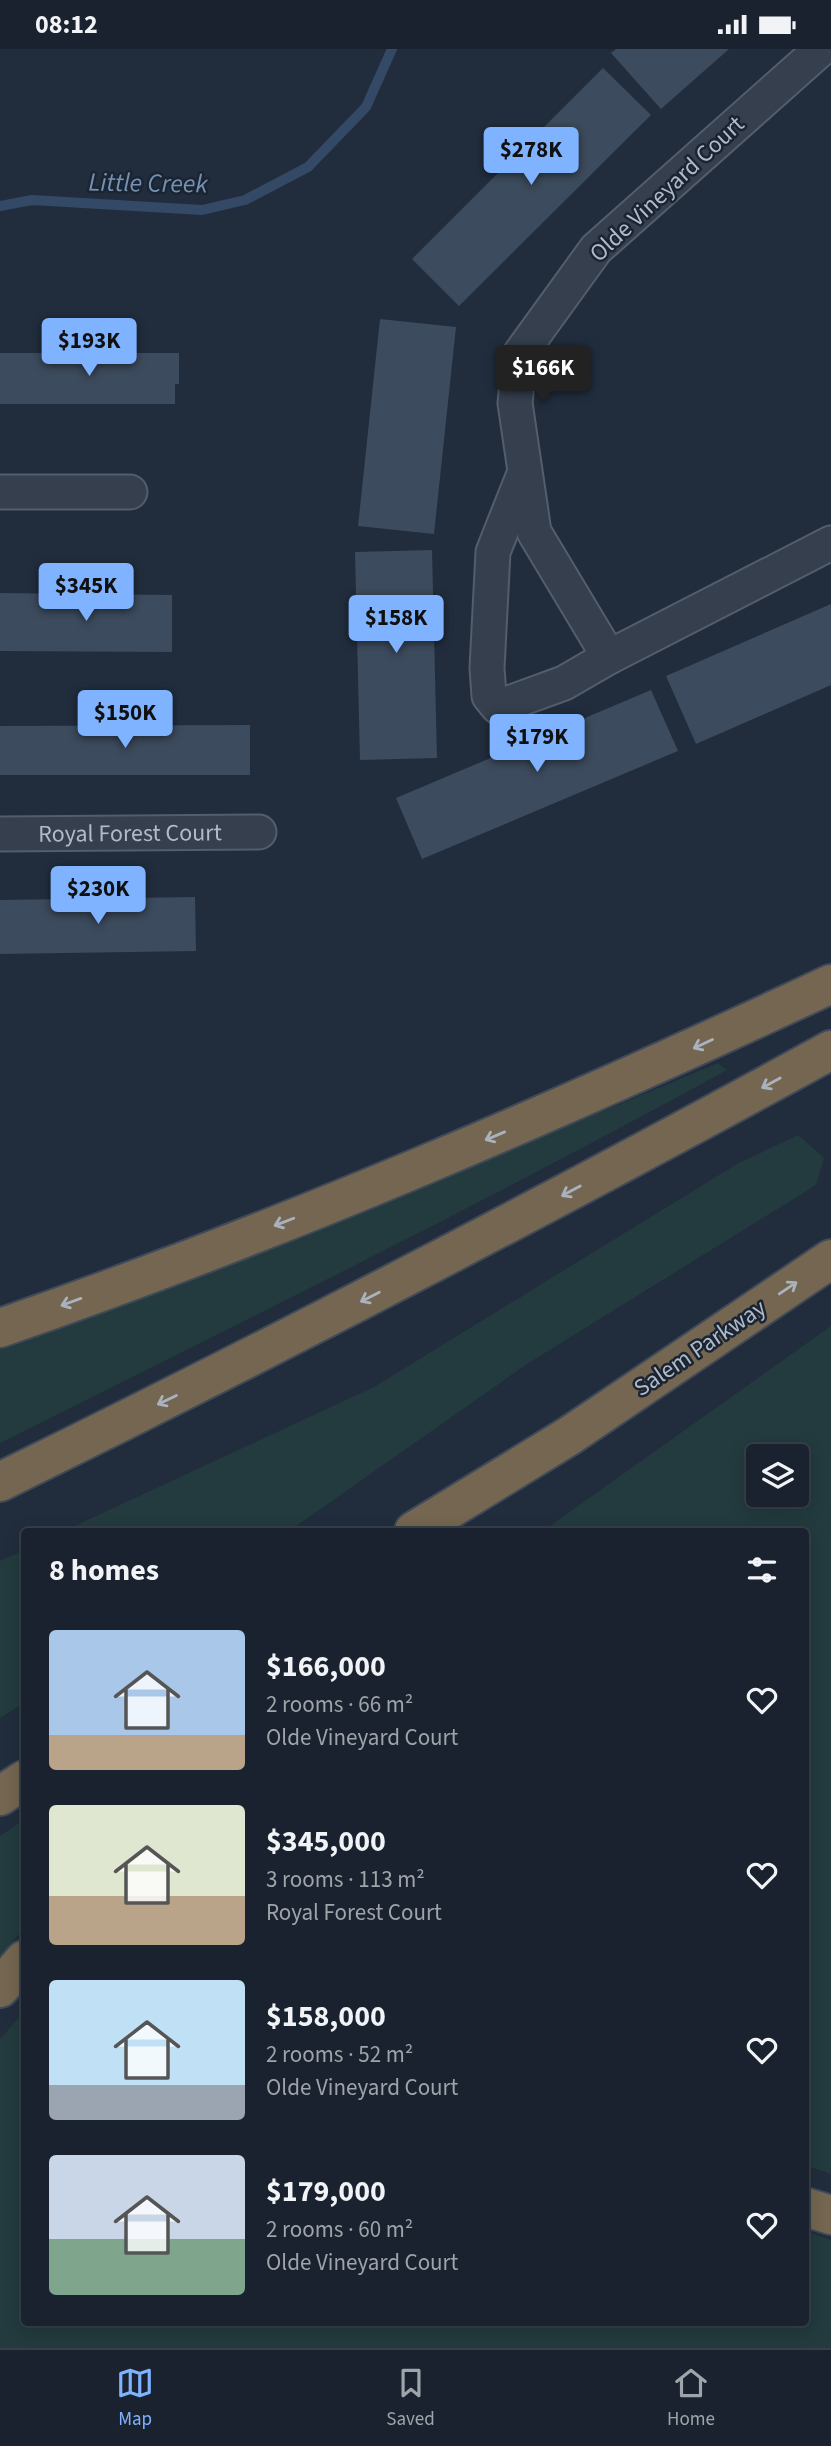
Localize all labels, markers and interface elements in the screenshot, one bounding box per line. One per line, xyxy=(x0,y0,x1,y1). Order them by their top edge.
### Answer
text: 08:12 xyxy=(35,6,98,43)
street label: Olde Vineyard Court xyxy=(582,108,752,270)
pin: $278K xyxy=(482,127,580,187)
text: $278K xyxy=(500,133,562,166)
water label: Little Creek xyxy=(88,163,209,203)
pin: $193K xyxy=(40,319,138,378)
text: $193K xyxy=(58,324,120,357)
pin: $166K xyxy=(494,345,592,405)
text: $166K xyxy=(512,351,574,384)
pin: $345K xyxy=(37,563,135,623)
text: $345K xyxy=(55,569,117,602)
pin: $158K xyxy=(347,595,445,655)
text: $158K xyxy=(365,601,427,634)
pin: $150K xyxy=(76,691,174,750)
text: $150K xyxy=(94,696,156,729)
pin: $179K xyxy=(488,715,586,774)
text: $179K xyxy=(506,720,568,753)
street label: Royal Forest Court xyxy=(38,815,222,851)
pin: $230K xyxy=(49,867,147,926)
text: $230K xyxy=(67,872,129,905)
one-way arrow xyxy=(692,1038,714,1051)
one-way arrow xyxy=(761,1077,782,1090)
one-way arrow xyxy=(484,1130,506,1143)
one-way arrow xyxy=(561,1185,582,1198)
one-way arrow xyxy=(273,1217,295,1229)
one-way arrow xyxy=(778,1281,798,1295)
one-way arrow xyxy=(360,1291,381,1304)
street label: Salem Parkway xyxy=(627,1291,773,1405)
one-way arrow xyxy=(60,1297,82,1309)
one-way arrow xyxy=(157,1393,178,1407)
map controls xyxy=(746,1444,809,1507)
button: layers xyxy=(746,1444,809,1507)
text: 8 homes xyxy=(49,1549,159,1592)
icon: filters xyxy=(743,1551,781,1589)
text: $166,000 xyxy=(266,1645,386,1688)
icon: home xyxy=(105,1658,189,1742)
icon: heart xyxy=(743,1681,781,1719)
text: 2 rooms · 66 m² xyxy=(266,1688,413,1721)
text: Olde Vineyard Court xyxy=(266,1721,458,1754)
text: $345,000 xyxy=(266,1820,386,1863)
icon: home xyxy=(105,1833,189,1917)
icon: heart xyxy=(743,1856,781,1894)
text: 3 rooms · 113 m² xyxy=(266,1863,425,1896)
text: Royal Forest Court xyxy=(266,1896,442,1929)
text: $158,000 xyxy=(266,1995,386,2038)
icon: home xyxy=(105,2008,189,2092)
icon: heart xyxy=(743,2031,781,2069)
text: 2 rooms · 52 m² xyxy=(266,2038,413,2071)
text: Olde Vineyard Court xyxy=(266,2071,458,2104)
text: $179,000 xyxy=(266,2170,386,2213)
icon: home xyxy=(105,2183,189,2267)
icon: heart xyxy=(743,2206,781,2244)
text: 2 rooms · 60 m² xyxy=(266,2213,413,2246)
text: Olde Vineyard Court xyxy=(266,2246,458,2279)
tab: Map xyxy=(116,2364,154,2433)
tab: Saved xyxy=(386,2364,435,2433)
tab: Home xyxy=(667,2364,715,2433)

